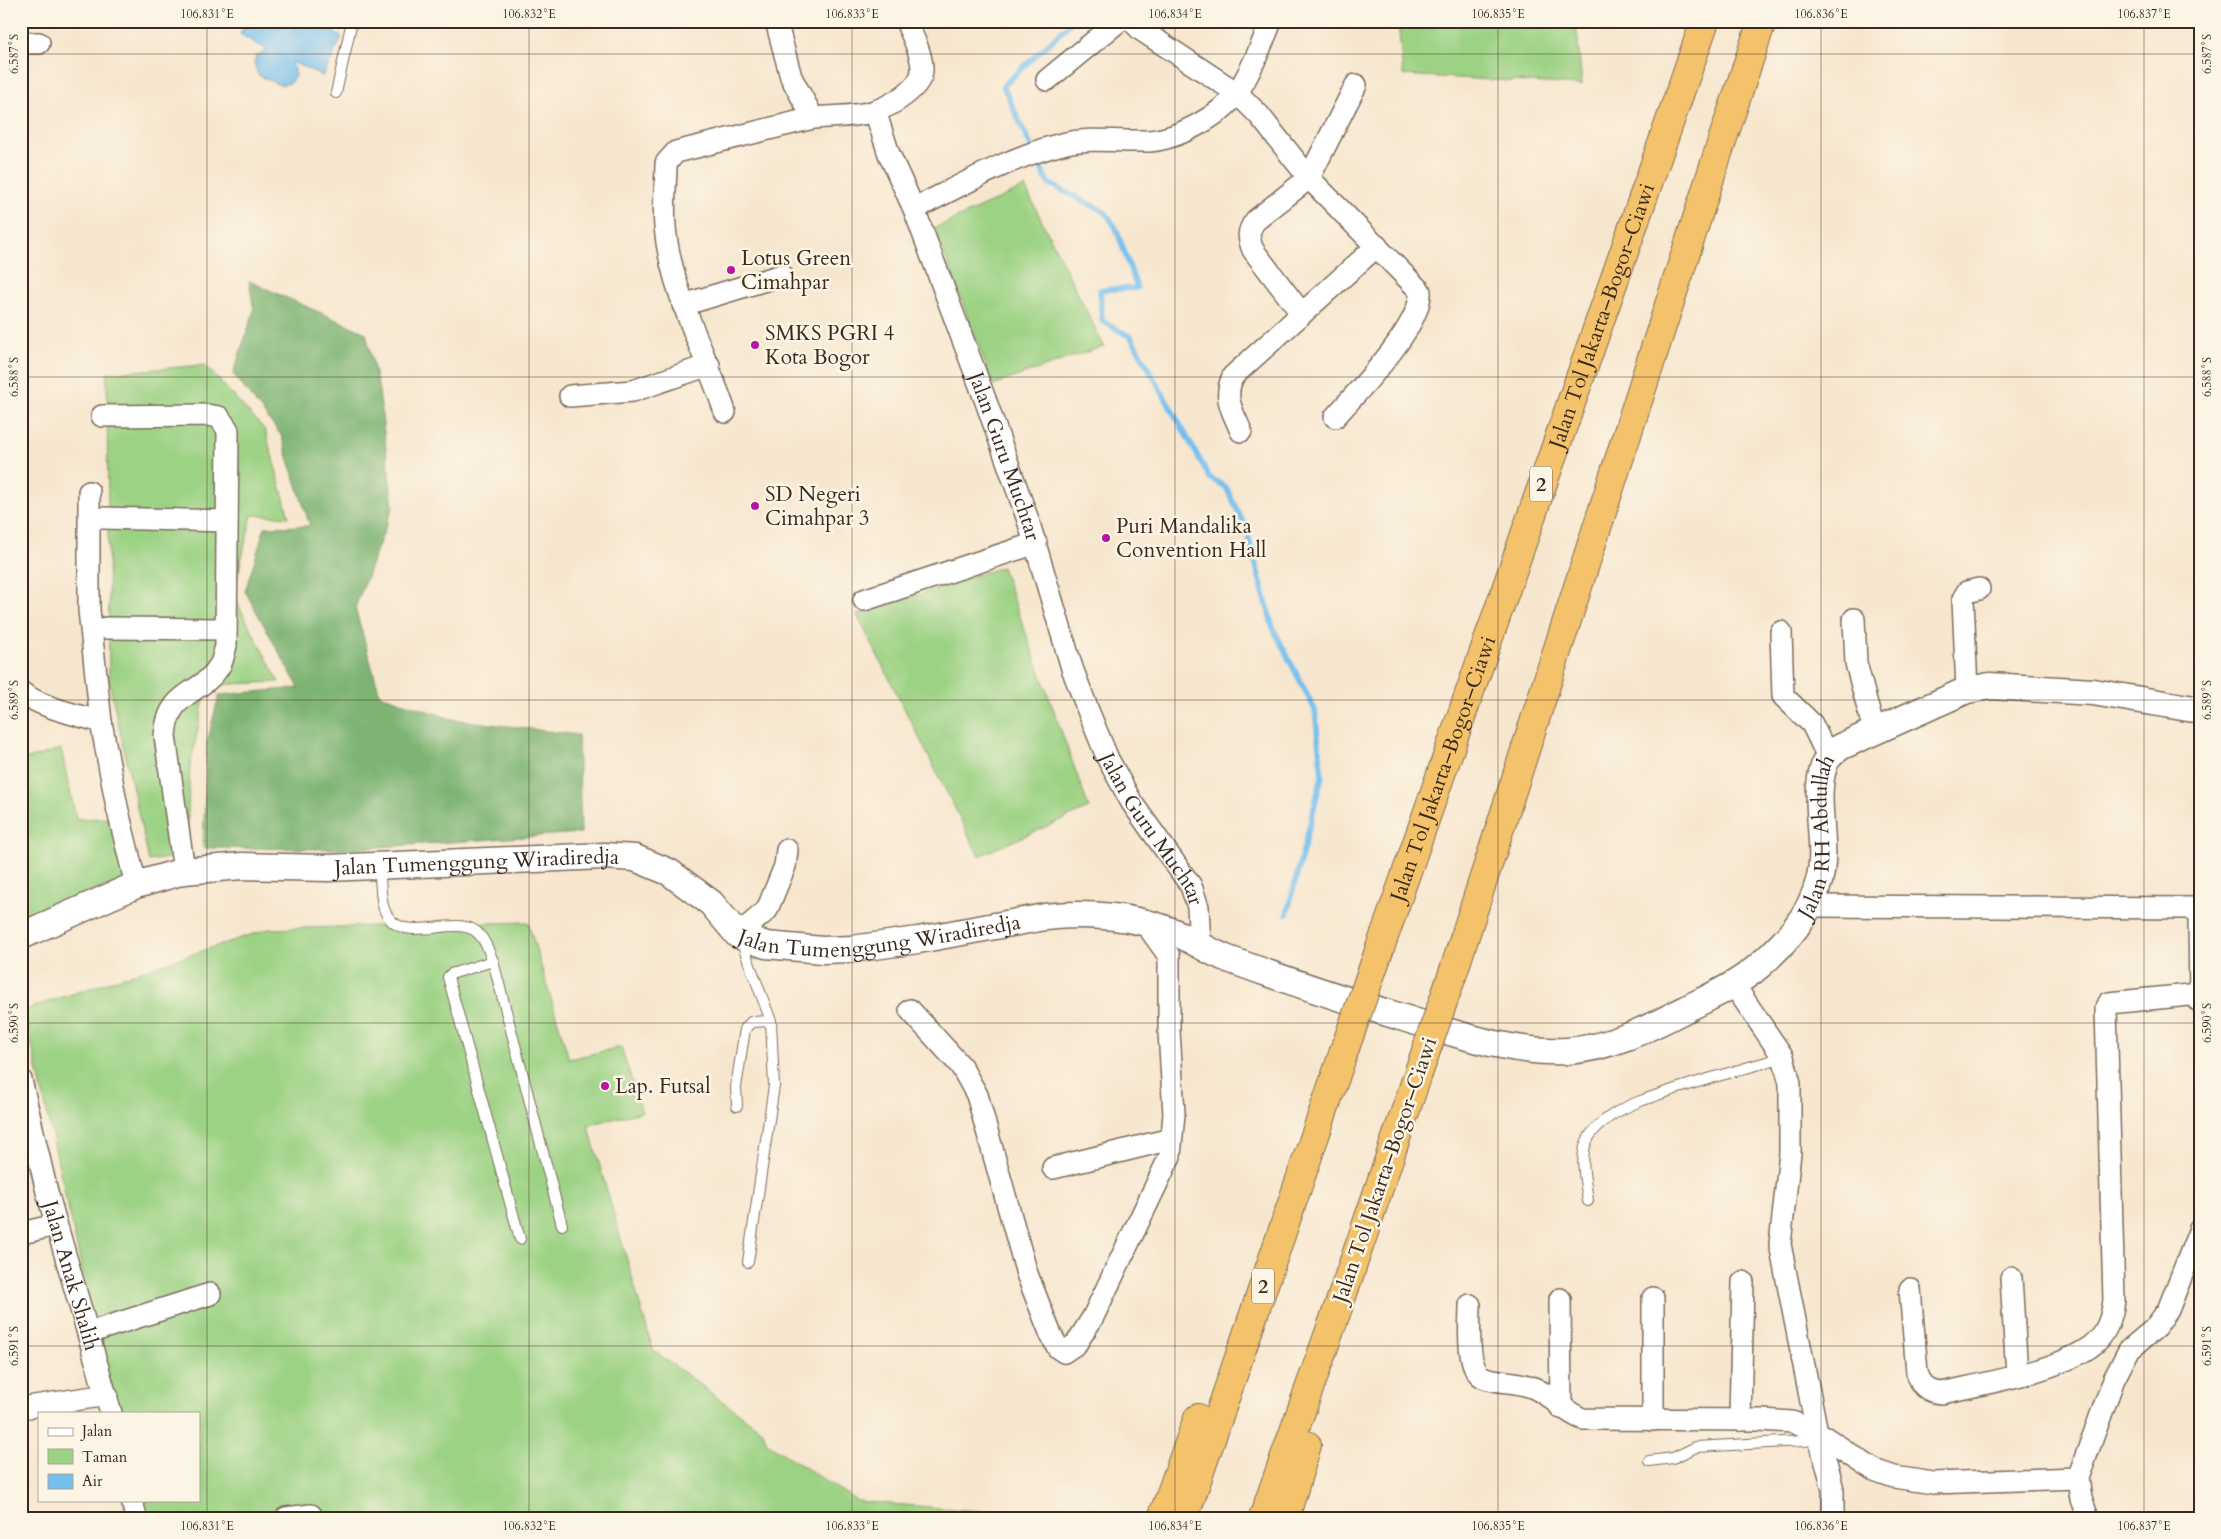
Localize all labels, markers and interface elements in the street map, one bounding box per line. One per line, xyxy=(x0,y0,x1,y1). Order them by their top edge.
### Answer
text: 106.831°E xyxy=(180,6,234,22)
text: 106.832°E xyxy=(502,6,556,22)
text: 106.833°E xyxy=(825,6,879,22)
text: 106.834°E xyxy=(1148,6,1202,22)
text: 106.835°E xyxy=(1471,6,1525,22)
text: 106.836°E xyxy=(1794,6,1848,22)
text: 106.837°E xyxy=(2117,6,2171,22)
text: 6.587°S xyxy=(6,34,22,74)
text: 6.587°S xyxy=(2199,34,2215,74)
street label: Jalan Tol Jakarta–Bogor–Ciawi xyxy=(1541,179,1662,455)
place label: Lotus Green Cimahpar xyxy=(741,244,851,297)
marker: Lotus Green Cimahpar xyxy=(725,264,737,276)
place label: SMKS PGRI 4 Kota Bogor xyxy=(765,319,894,372)
marker: SMKS PGRI 4 Kota Bogor xyxy=(749,339,761,351)
text: 6.588°S xyxy=(6,357,22,397)
text: 6.588°S xyxy=(2199,357,2215,397)
street label: Jalan Guru Muchtar xyxy=(961,365,1048,544)
road number: 2 xyxy=(1530,466,1552,502)
place label: SD Negeri Cimahpar 3 xyxy=(765,480,870,533)
marker: SD Negeri Cimahpar 3 xyxy=(749,500,761,512)
place label: Puri Mandalika Convention Hall xyxy=(1116,512,1266,565)
marker: Puri Mandalika Convention Hall xyxy=(1100,532,1112,544)
street label: Jalan Tol Jakarta–Bogor–Ciawi xyxy=(1382,632,1503,908)
text: 6.589°S xyxy=(6,680,22,720)
text: 6.589°S xyxy=(2199,680,2215,720)
street label: Jalan Guru Muchtar xyxy=(1091,745,1211,909)
street label: Jalan RH Abdullah xyxy=(1789,748,1842,927)
street label: Jalan Tumenggung Wiradiredja xyxy=(331,841,620,882)
street label: Jalan Tumenggung Wiradiredja xyxy=(731,907,1023,965)
text: 6.590°S xyxy=(6,1003,22,1043)
text: 6.590°S xyxy=(2199,1003,2215,1043)
street label: Jalan Tol Jakarta–Bogor–Ciawi xyxy=(1325,1033,1444,1309)
place label: Lap. Futsal xyxy=(615,1072,711,1101)
marker: Lap. Futsal xyxy=(599,1080,611,1092)
street label: Jalan Anak Shalih xyxy=(35,1194,107,1354)
road number: 2 xyxy=(1252,1268,1274,1304)
text: 6.591°S xyxy=(6,1326,22,1366)
text: 6.591°S xyxy=(2199,1326,2215,1366)
legend xyxy=(38,1412,200,1502)
text: Jalan xyxy=(80,1421,113,1441)
text: Taman xyxy=(82,1447,128,1467)
text: Air xyxy=(82,1471,103,1491)
text: 106.831°E xyxy=(180,1518,234,1534)
text: 106.832°E xyxy=(502,1518,556,1534)
text: 106.833°E xyxy=(825,1518,879,1534)
text: 106.834°E xyxy=(1148,1518,1202,1534)
text: 106.835°E xyxy=(1471,1518,1525,1534)
text: 106.836°E xyxy=(1794,1518,1848,1534)
text: 106.837°E xyxy=(2117,1518,2171,1534)

